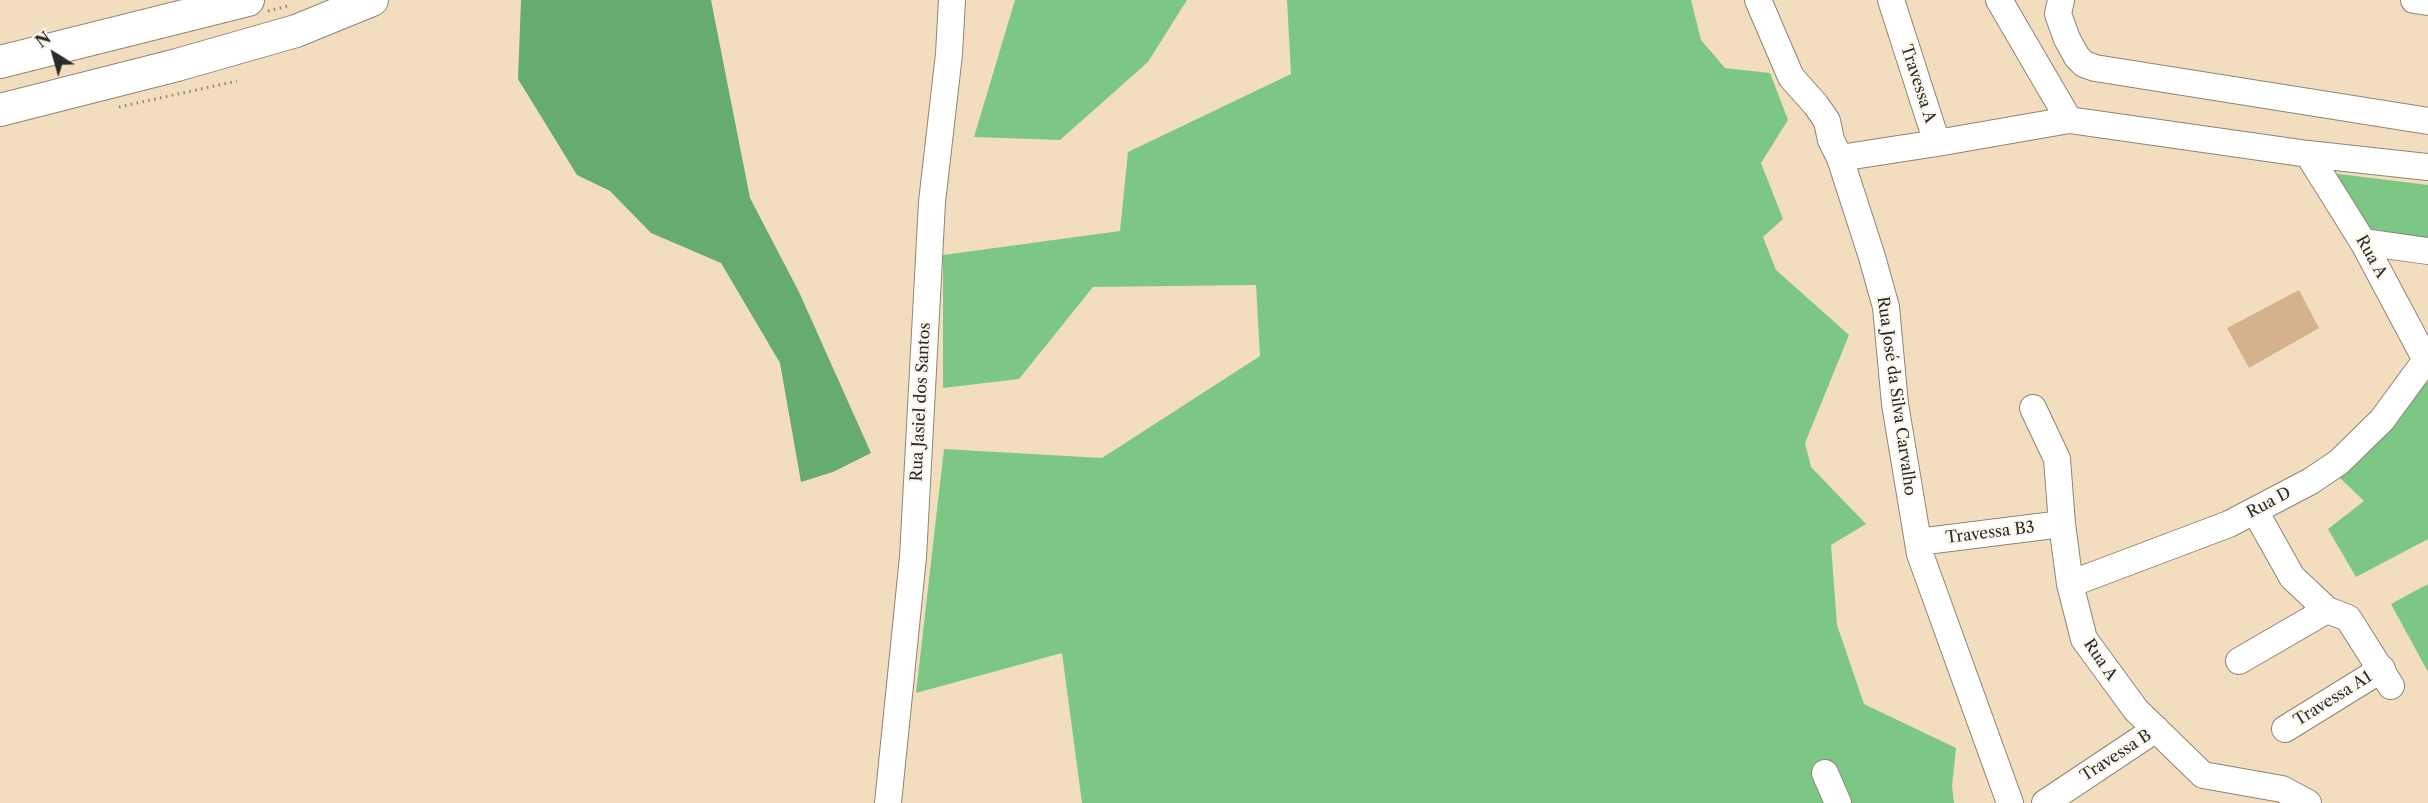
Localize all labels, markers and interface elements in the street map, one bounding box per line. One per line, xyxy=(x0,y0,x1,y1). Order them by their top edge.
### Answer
north arrow xyxy=(24,24,84,84)
text: N xyxy=(32,27,55,52)
street label: Travessa A xyxy=(1896,42,1940,126)
street label: Rua A xyxy=(2351,232,2391,282)
street label: Rua José da Silva Carvalho xyxy=(1873,295,1919,497)
street label: Rua Jasiel dos Santos xyxy=(907,322,935,482)
street label: Rua D xyxy=(2244,483,2294,523)
street label: Travessa B3 xyxy=(1944,518,2036,548)
street label: Rua A xyxy=(2079,636,2121,684)
street label: Travessa A1 xyxy=(2291,667,2375,731)
street label: Travessa B xyxy=(2077,726,2155,786)

